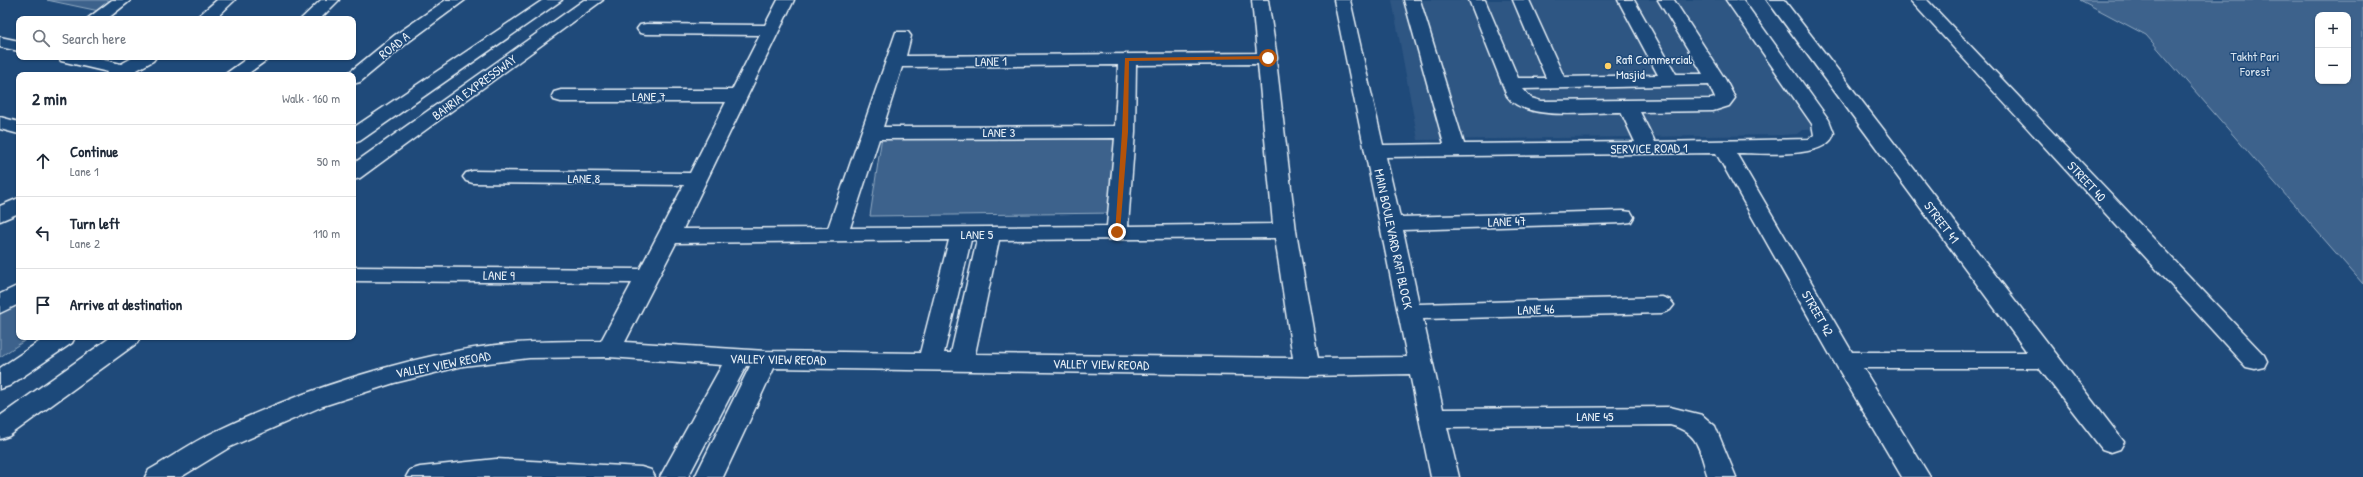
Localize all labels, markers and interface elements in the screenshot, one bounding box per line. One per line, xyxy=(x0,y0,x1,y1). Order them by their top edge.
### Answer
map controls xyxy=(2315,12,2351,84)
button: + xyxy=(2315,12,2351,48)
search box xyxy=(16,16,356,60)
icon: search xyxy=(30,27,52,49)
street label: ROAD A xyxy=(375,27,414,63)
text: Search here xyxy=(62,28,126,49)
park label: Takht Pari Forest xyxy=(2231,47,2279,80)
button: − xyxy=(2315,48,2351,84)
route start xyxy=(1259,49,1277,67)
street label: BAHRIA EXPRESSWAY xyxy=(428,50,520,124)
place label: Rafi Commercial Masjid xyxy=(1616,50,1692,83)
street label: LANE 1 xyxy=(975,52,1007,70)
marker: Rafi Commercial Masjid xyxy=(1603,61,1613,71)
text: 2 min xyxy=(32,87,67,110)
street label: LANE 7 xyxy=(632,87,666,105)
text: Walk · 160 m xyxy=(282,89,340,107)
street label: LANE 3 xyxy=(983,123,1016,141)
street label: SERVICE ROAD 1 xyxy=(1610,138,1688,158)
text: Continue xyxy=(70,141,118,162)
icon: ahead xyxy=(32,150,54,172)
text: 50 m xyxy=(317,152,340,170)
street label: STREET 40 xyxy=(2064,157,2110,205)
text: Lane 1 xyxy=(70,162,99,180)
street label: MAIN BOULEVARD RAFI BLOCK xyxy=(1370,167,1418,311)
street label: LANE 8 xyxy=(568,169,601,187)
street label: STREET 41 xyxy=(1920,197,1964,247)
street label: LANE 47 xyxy=(1488,211,1526,231)
text: Turn left xyxy=(70,213,120,234)
icon: left xyxy=(32,222,54,244)
route end xyxy=(1108,223,1126,241)
text: 110 m xyxy=(313,224,340,242)
street label: LANE 5 xyxy=(961,225,994,243)
text: Lane 2 xyxy=(70,234,100,252)
street label: LANE 9 xyxy=(483,266,515,284)
street label: STREET 42 xyxy=(1798,287,1838,339)
icon: arrive xyxy=(32,294,54,316)
text: Arrive at destination xyxy=(70,294,182,315)
street label: LANE 46 xyxy=(1517,299,1555,319)
street label: VALLEY VIEW REOAD xyxy=(394,346,493,382)
street label: VALLEY VIEW REOAD xyxy=(730,349,827,369)
street label: VALLEY VIEW REOAD xyxy=(1053,354,1150,374)
street label: LANE 45 xyxy=(1576,407,1614,425)

